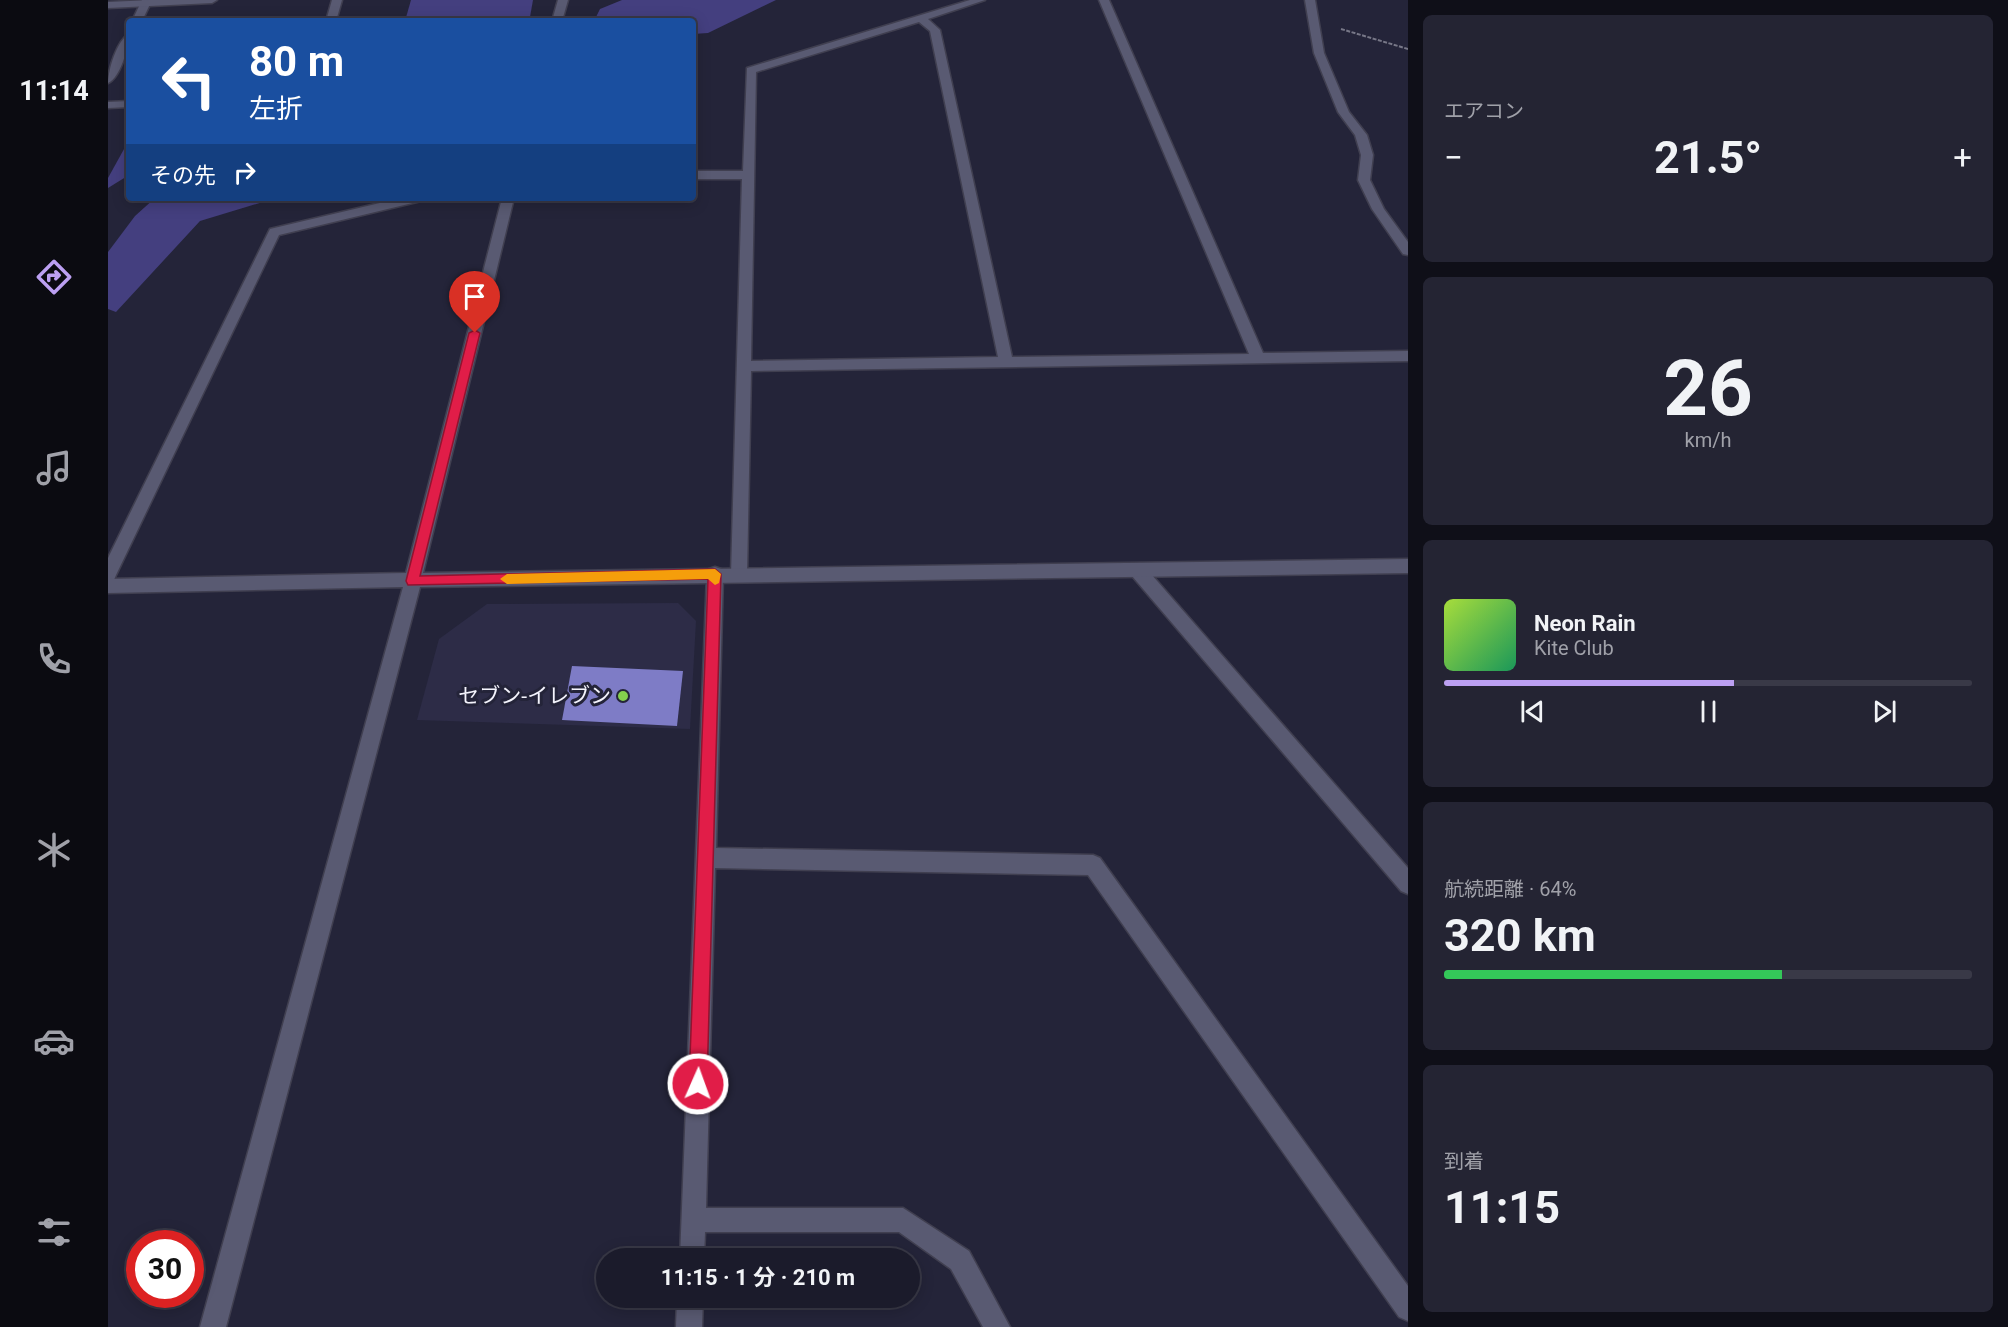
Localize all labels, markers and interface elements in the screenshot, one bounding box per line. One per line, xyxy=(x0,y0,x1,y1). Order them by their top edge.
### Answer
text: 80 m xyxy=(249,37,344,86)
icon: left xyxy=(150,42,228,120)
text: 11:14 xyxy=(19,75,89,107)
text: 左折 xyxy=(249,93,303,125)
text: エアコン xyxy=(1444,99,1524,123)
text: 21.5° xyxy=(1654,131,1762,184)
text: − xyxy=(1444,138,1463,177)
text: + xyxy=(1953,138,1972,177)
icon: right xyxy=(228,156,261,189)
text: その先 xyxy=(150,163,216,188)
icon: directions xyxy=(33,256,75,298)
pin xyxy=(449,271,500,333)
icon: arrive xyxy=(458,280,491,313)
text: 26 xyxy=(1663,343,1753,434)
text: km/h xyxy=(1685,428,1731,452)
icon: music xyxy=(33,447,75,489)
text: Neon Rain xyxy=(1534,611,1636,636)
text: Kite Club xyxy=(1534,636,1614,660)
icon: phone xyxy=(33,638,75,680)
place label: セブン-イレブン xyxy=(458,684,611,708)
marker: セブン-イレブン xyxy=(616,689,630,703)
icon: previous xyxy=(1516,695,1549,728)
icon: pause xyxy=(1692,695,1725,728)
icon: next xyxy=(1868,695,1901,728)
icon: climate xyxy=(33,829,75,871)
text: 航続距離 · 64% xyxy=(1444,877,1576,901)
text: 320 km xyxy=(1444,909,1596,962)
icon: car xyxy=(33,1020,75,1062)
position arrow xyxy=(666,1052,730,1116)
text: 到着 xyxy=(1444,1149,1484,1173)
text: 11:15 xyxy=(1444,1181,1560,1234)
icon: filters xyxy=(33,1211,75,1253)
speed limit sign: 30 xyxy=(126,1230,204,1308)
text: 11:15 · 1 分 · 210 m xyxy=(661,1265,855,1290)

